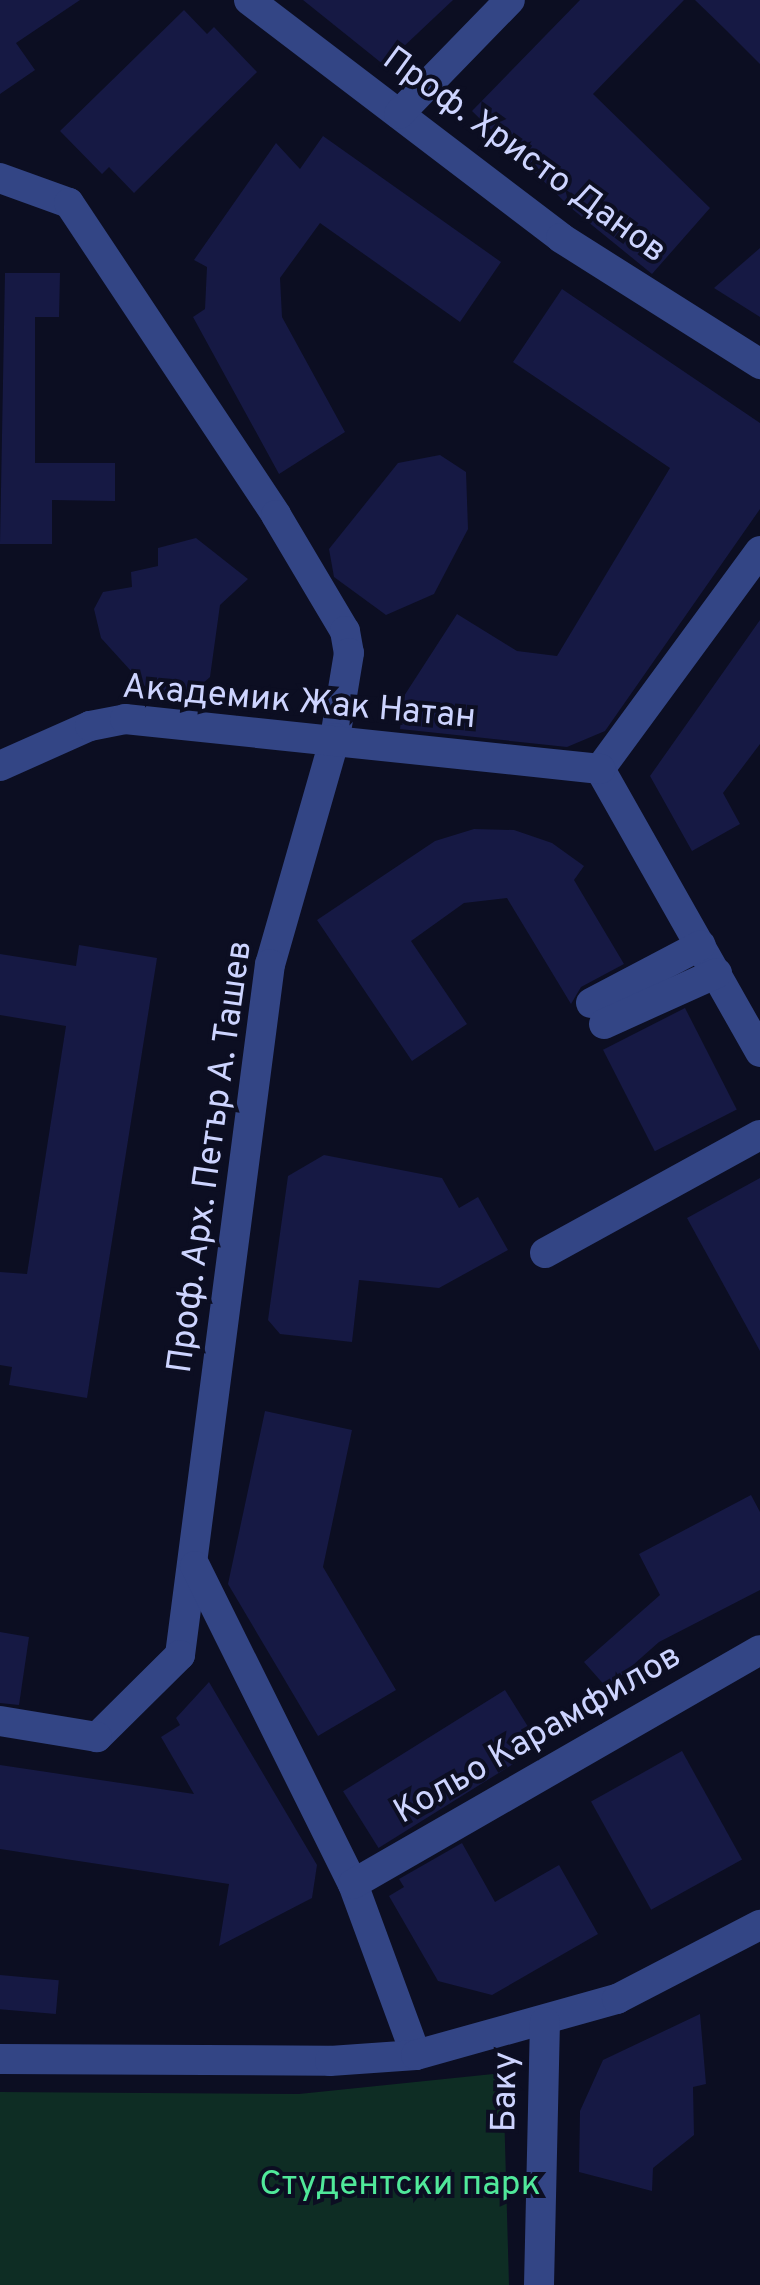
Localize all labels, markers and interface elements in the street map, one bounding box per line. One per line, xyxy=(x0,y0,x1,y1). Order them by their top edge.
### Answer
street label: Проф. Христо Данов xyxy=(374,39,674,273)
street label: Академик Жак Натан xyxy=(120,667,478,739)
street label: Проф. Арх. Петър А. Ташев xyxy=(160,936,262,1378)
street label: Кольо Карамфилов xyxy=(387,1636,689,1834)
street label: Баку xyxy=(484,2051,528,2133)
park label: Студентски парк xyxy=(259,2164,541,2206)

